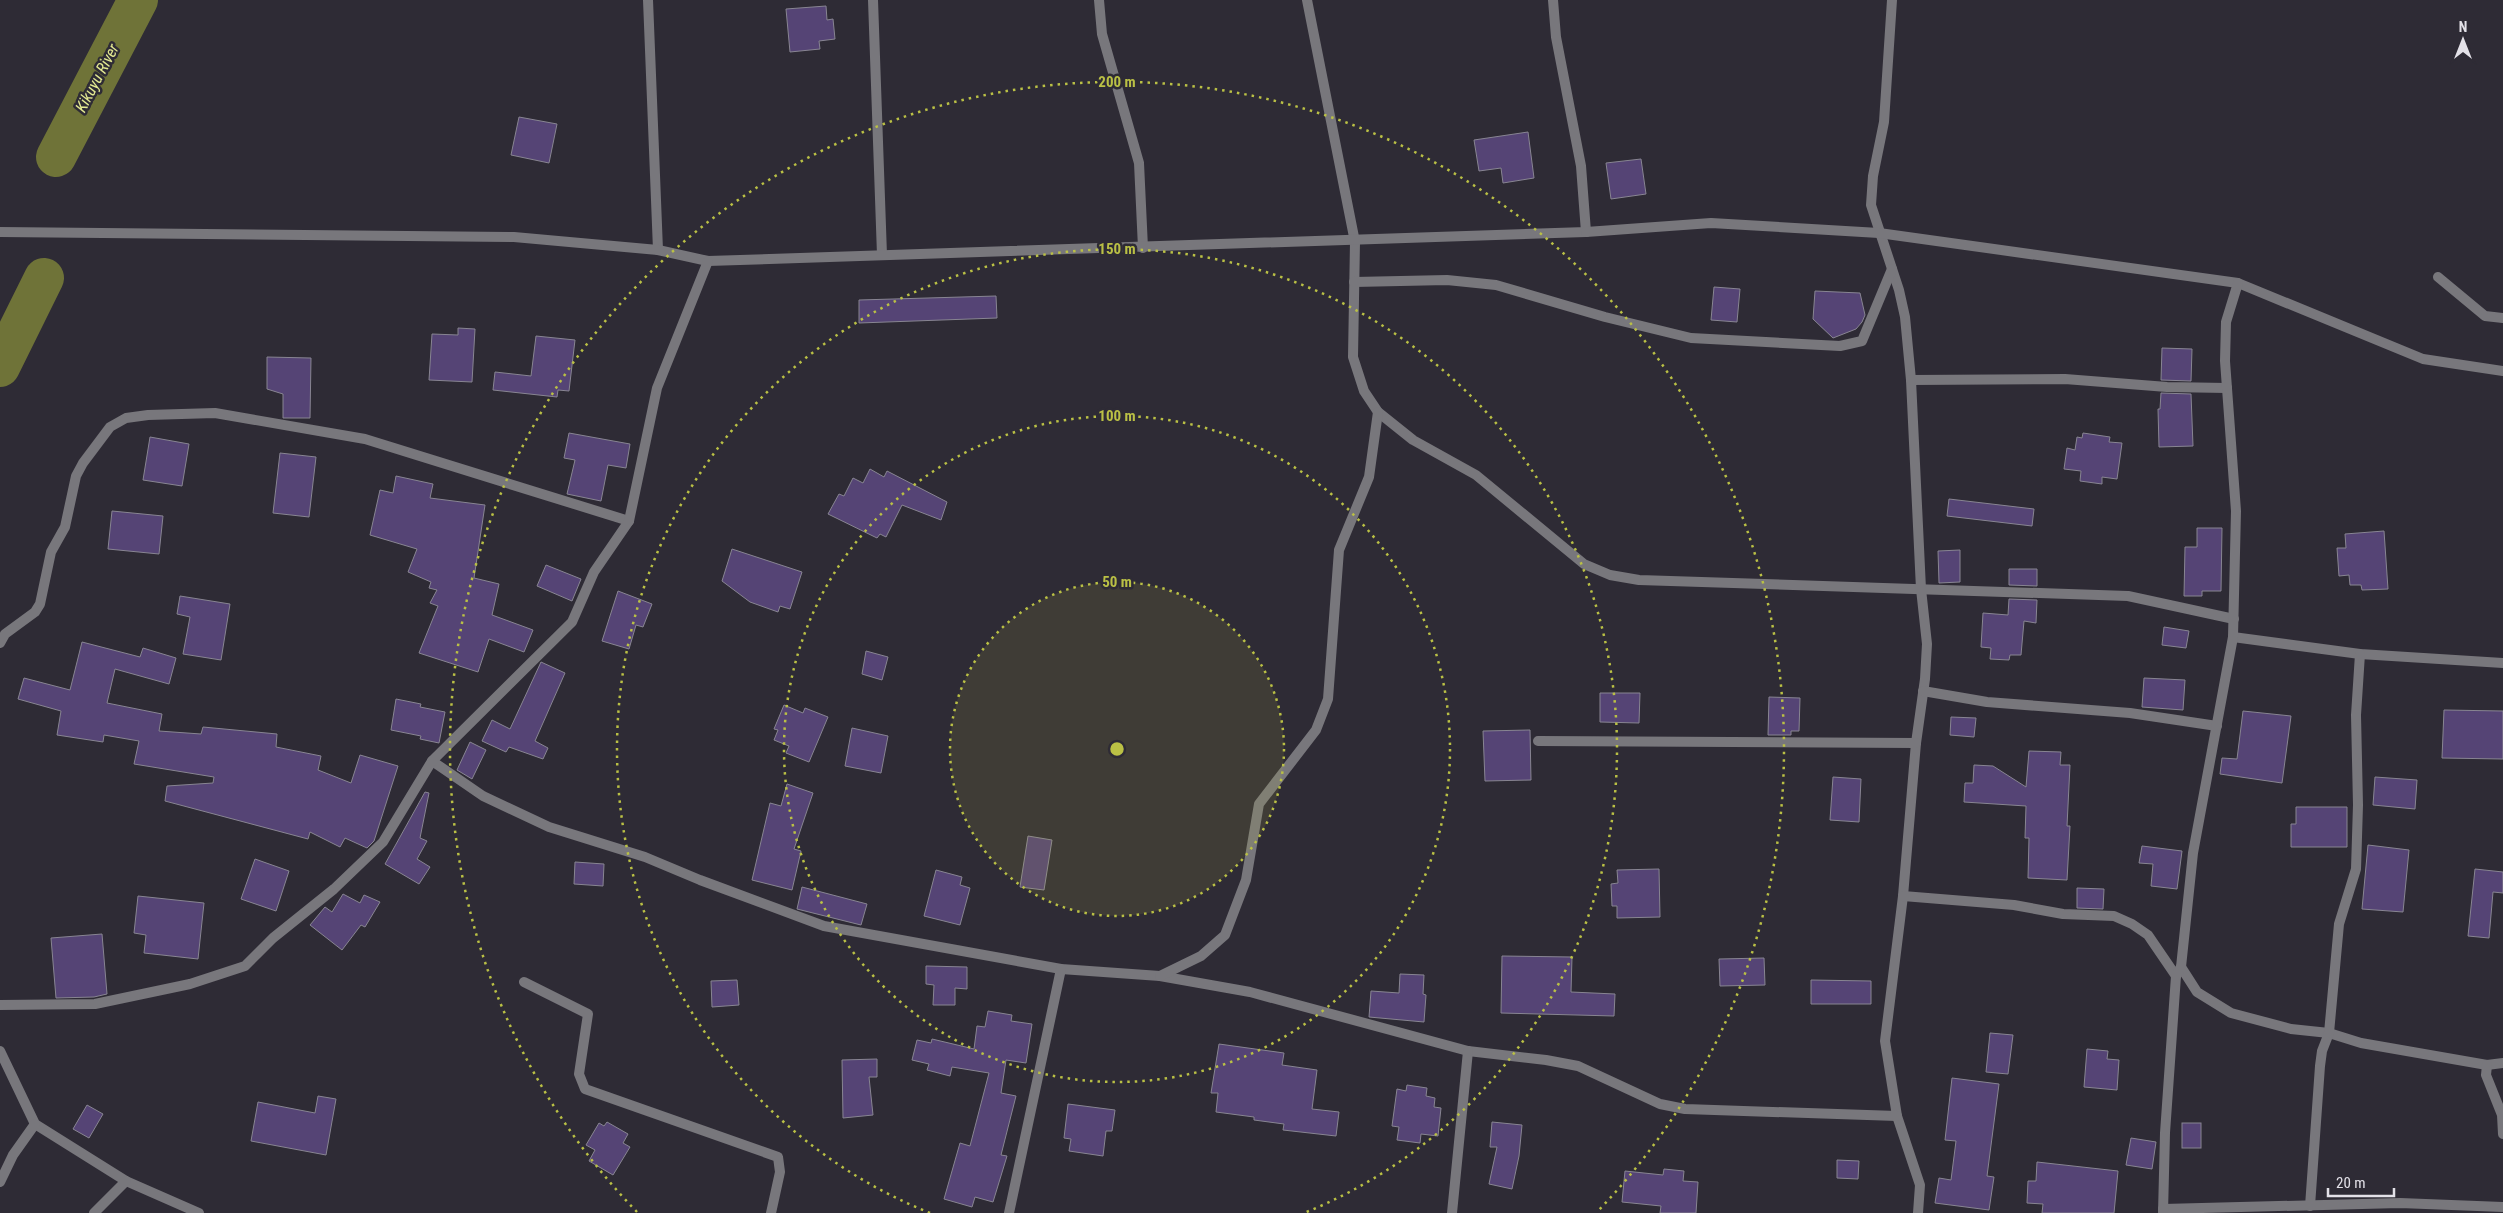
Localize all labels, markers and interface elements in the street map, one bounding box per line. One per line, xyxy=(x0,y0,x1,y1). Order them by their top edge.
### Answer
north arrow xyxy=(2438,15,2488,65)
text: N xyxy=(2459,19,2467,35)
water label: Kikuyu River xyxy=(71,40,123,115)
text: 200 m xyxy=(1098,73,1136,91)
text: 150 m xyxy=(1098,240,1136,258)
text: 100 m xyxy=(1098,407,1136,425)
text: 50 m xyxy=(1102,573,1132,591)
centre of rings xyxy=(1108,740,1126,758)
scale bar xyxy=(2328,1166,2394,1198)
text: 20 m xyxy=(2336,1174,2366,1192)

